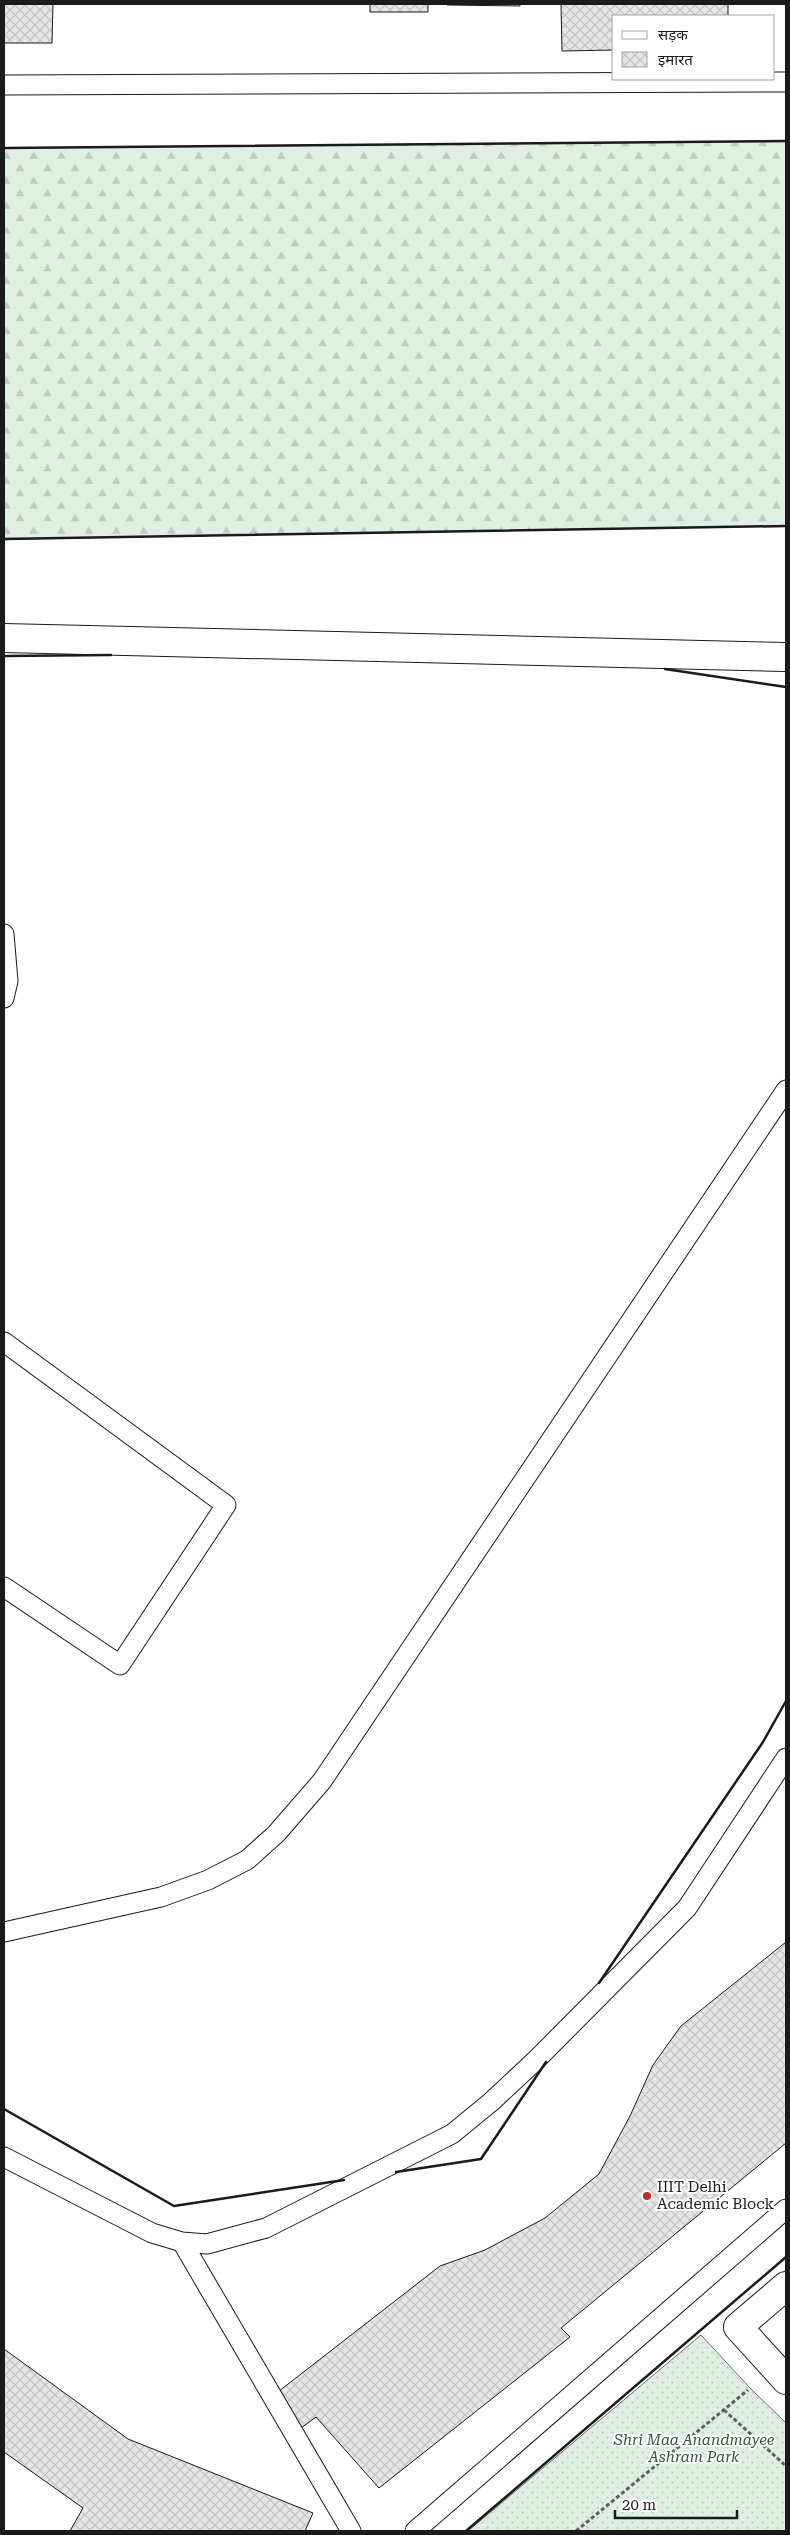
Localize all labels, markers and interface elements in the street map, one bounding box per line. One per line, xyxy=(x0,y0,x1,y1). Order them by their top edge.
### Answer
legend xyxy=(612,15,775,80)
text: सड़क xyxy=(658,26,688,44)
text: इमारत xyxy=(658,51,693,69)
place label: IIIT Delhi Academic Block xyxy=(657,2178,775,2213)
marker: IIIT Delhi Academic Block xyxy=(641,2190,653,2202)
park label: Shri Maa Anandmayee Ashram Park xyxy=(613,2431,775,2466)
scale bar xyxy=(615,2488,738,2520)
text: 20 m xyxy=(622,2496,657,2514)

